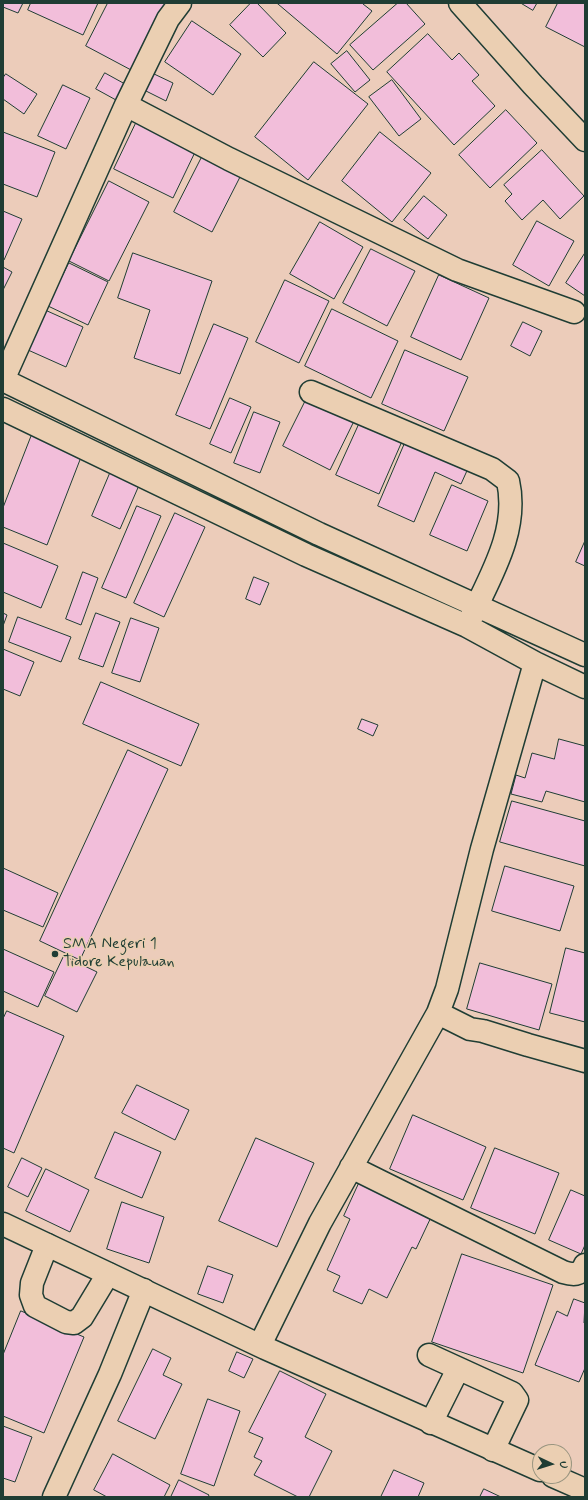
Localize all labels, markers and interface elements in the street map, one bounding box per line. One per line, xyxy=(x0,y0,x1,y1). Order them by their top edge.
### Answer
place label: SMA Negeri 1 Tidore Kepulauan xyxy=(63,935,174,973)
marker: SMA Negeri 1 Tidore Kepulauan xyxy=(50,949,60,959)
north arrow xyxy=(532,1444,572,1484)
text: U xyxy=(556,1461,570,1469)

